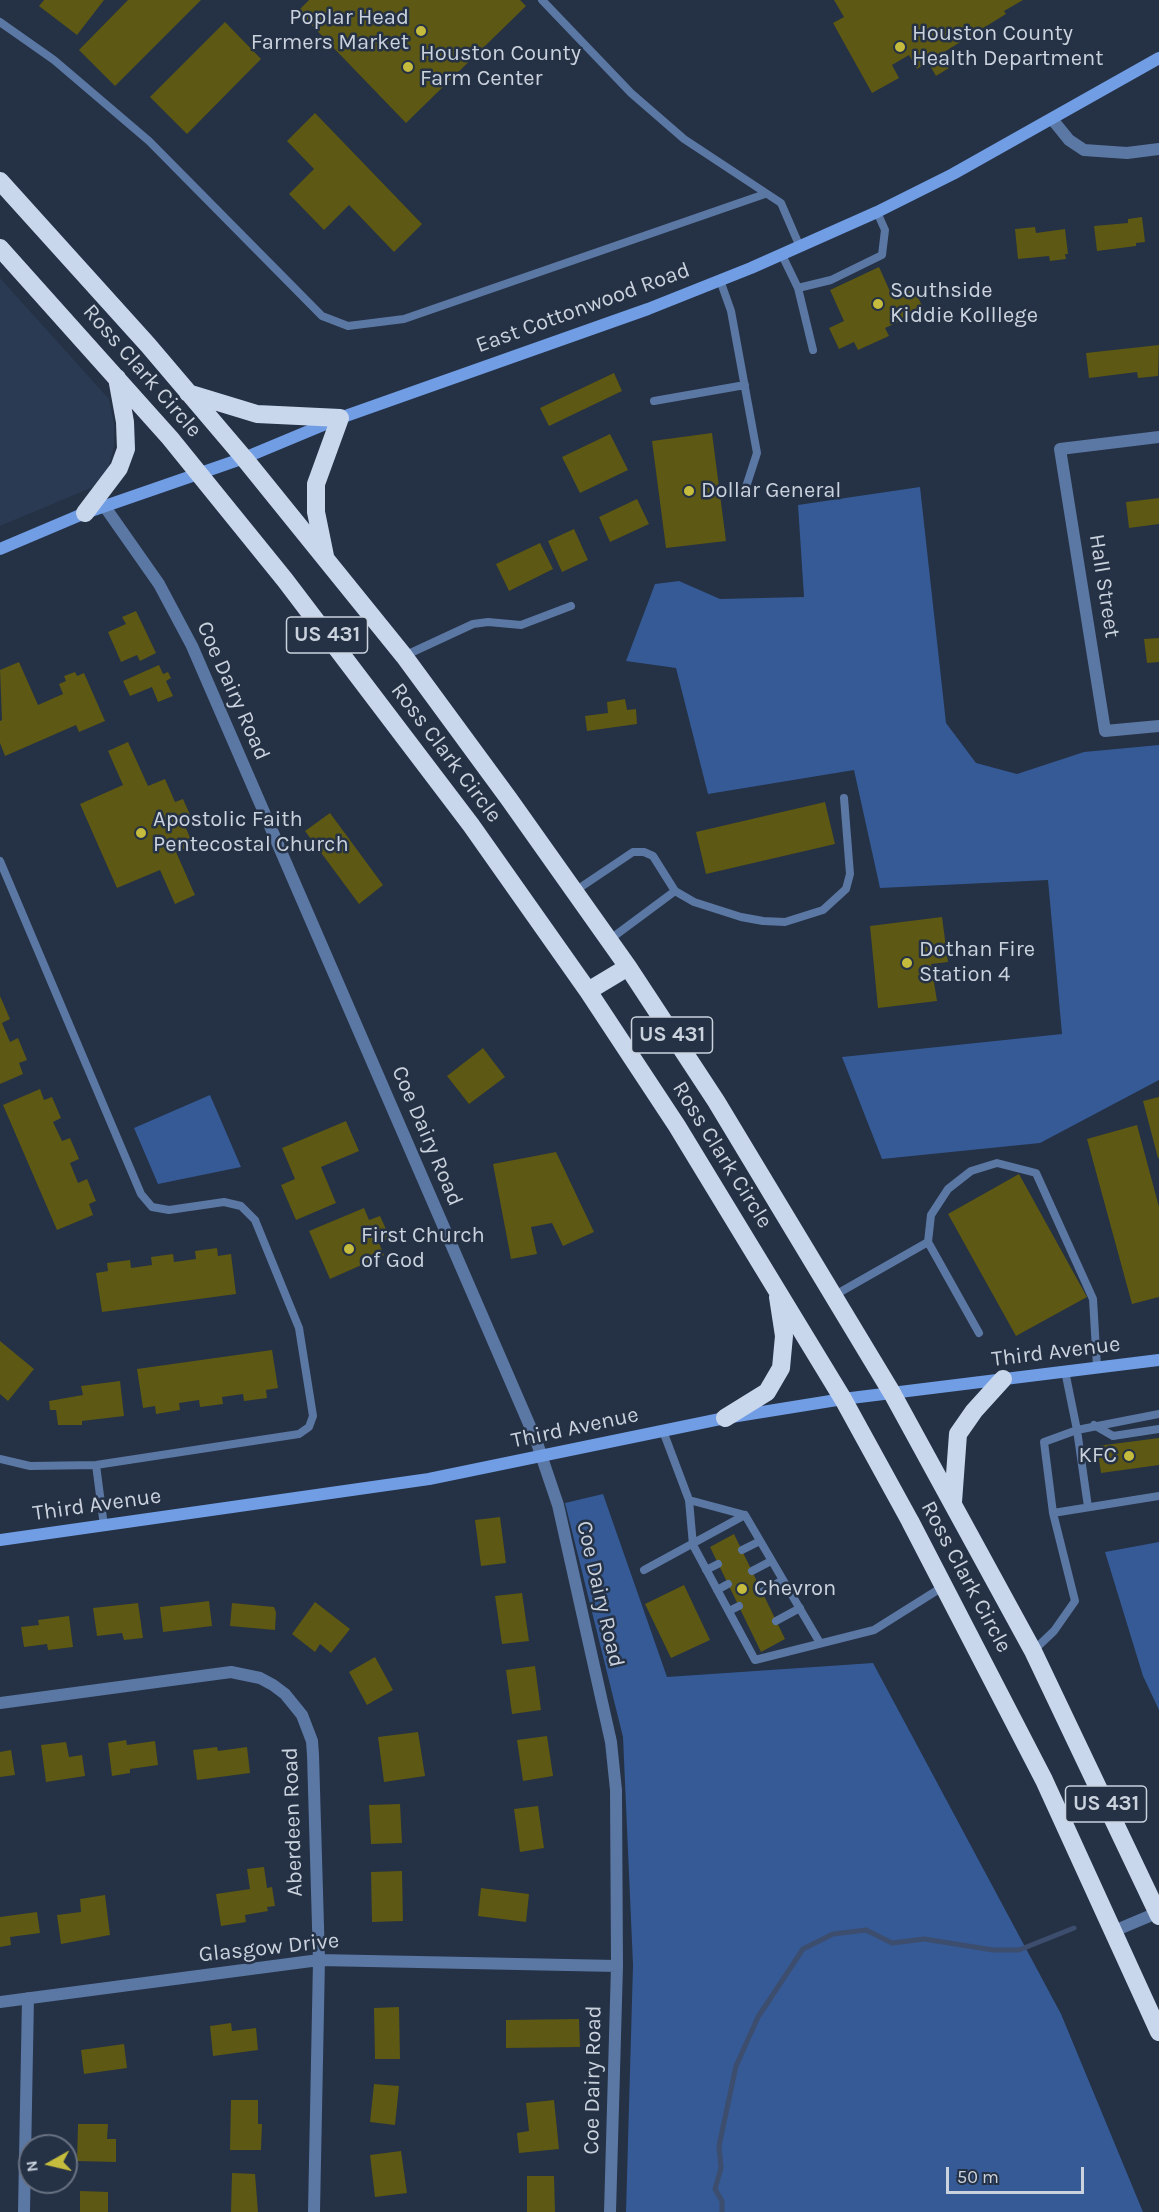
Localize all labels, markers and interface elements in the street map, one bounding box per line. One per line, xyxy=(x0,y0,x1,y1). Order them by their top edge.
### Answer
place label: Poplar Head Farmers Market xyxy=(251,5,409,56)
place label: Houston County Health Department xyxy=(912,21,1103,72)
marker: Poplar Head Farmers Market xyxy=(414,24,428,38)
marker: Houston County Health Department xyxy=(893,40,907,54)
place label: Houston County Farm Center xyxy=(420,41,581,92)
marker: Houston County Farm Center xyxy=(401,60,415,74)
street label: East Cottonwood Road xyxy=(472,257,694,359)
place label: Southside Kiddie Kolllege xyxy=(890,278,1038,330)
marker: Southside Kiddie Kolllege xyxy=(871,297,885,311)
street label: Ross Clark Circle xyxy=(77,299,207,443)
place label: Dollar General xyxy=(701,478,841,504)
marker: Dollar General xyxy=(682,484,696,498)
street label: Hall Street xyxy=(1083,532,1125,640)
street label: Coe Dairy Road xyxy=(191,617,275,765)
road number: US 431 xyxy=(286,617,368,653)
street label: Ross Clark Circle xyxy=(385,678,507,828)
place label: Apostolic Faith Pentecostal Church xyxy=(153,807,349,858)
marker: Apostolic Faith Pentecostal Church xyxy=(134,826,148,840)
place label: Dothan Fire Station 4 xyxy=(919,937,1035,988)
marker: Dothan Fire Station 4 xyxy=(900,956,914,970)
road number: US 431 xyxy=(632,1017,712,1053)
street label: Coe Dairy Road xyxy=(386,1062,468,1210)
street label: Ross Clark Circle xyxy=(666,1077,778,1233)
place label: First Church of God xyxy=(361,1223,485,1274)
marker: First Church of God xyxy=(342,1242,356,1256)
street label: Third Avenue xyxy=(990,1331,1122,1373)
street label: Third Avenue xyxy=(509,1402,641,1454)
place label: KFC xyxy=(1079,1443,1117,1469)
marker: KFC xyxy=(1122,1449,1136,1463)
street label: Third Avenue xyxy=(31,1483,163,1527)
street label: Ross Clark Circle xyxy=(915,1497,1017,1657)
street label: Coe Dairy Road xyxy=(570,1518,630,1670)
place label: Chevron xyxy=(754,1576,836,1602)
marker: Chevron xyxy=(735,1582,749,1596)
street label: Aberdeen Road xyxy=(277,1747,309,1897)
road number: US 431 xyxy=(1066,1786,1146,1822)
street label: Glasgow Drive xyxy=(198,1928,340,1968)
street label: Coe Dairy Road xyxy=(578,2005,608,2155)
north arrow xyxy=(18,2134,78,2194)
scale bar xyxy=(949,2155,1087,2193)
text: N xyxy=(21,2159,42,2173)
text: 50 m xyxy=(957,2166,999,2188)

